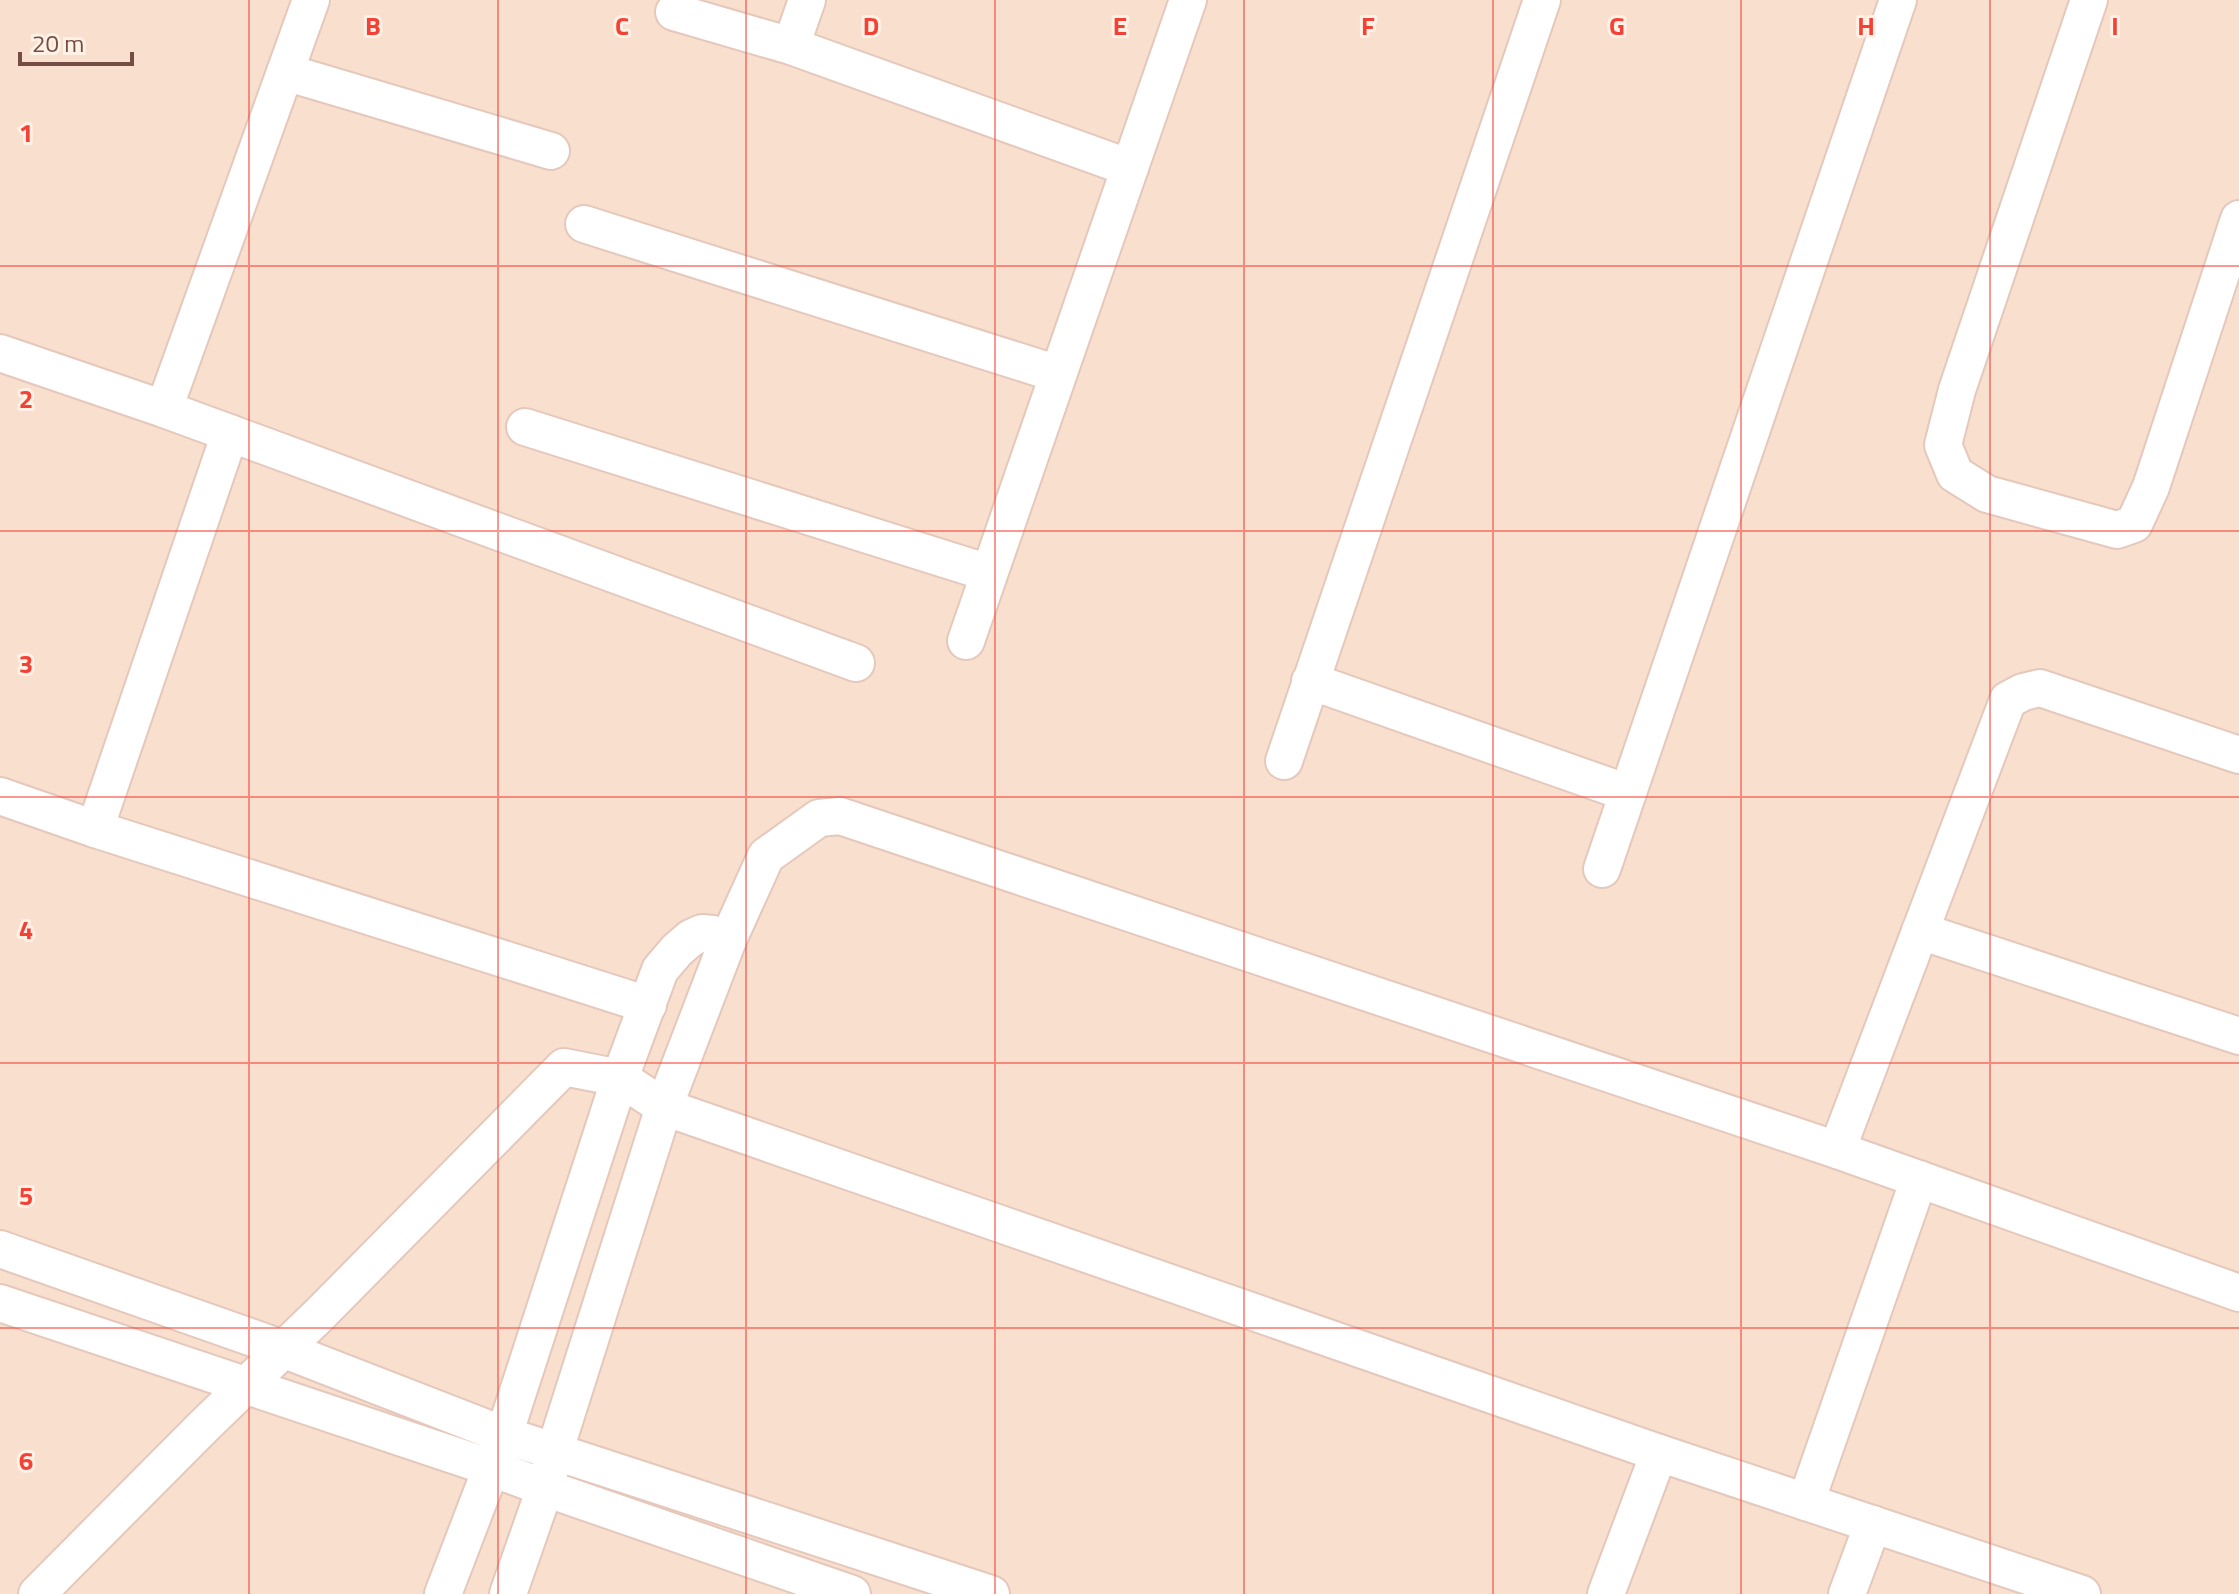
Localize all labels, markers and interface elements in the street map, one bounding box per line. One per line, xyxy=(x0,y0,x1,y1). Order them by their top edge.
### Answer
text: B xyxy=(365,6,381,45)
text: C xyxy=(615,6,629,45)
text: D xyxy=(863,6,879,45)
text: E xyxy=(1113,6,1127,45)
text: F xyxy=(1361,6,1375,45)
text: G xyxy=(1609,6,1625,45)
text: H xyxy=(1857,6,1875,45)
text: I xyxy=(2111,6,2119,45)
scale bar xyxy=(20,16,132,66)
text: 20 m xyxy=(32,25,84,61)
text: 1 xyxy=(19,113,33,152)
text: 2 xyxy=(19,379,33,418)
text: 3 xyxy=(19,644,33,683)
text: 4 xyxy=(19,910,33,949)
text: 5 xyxy=(19,1176,33,1215)
text: 6 xyxy=(19,1441,33,1480)

